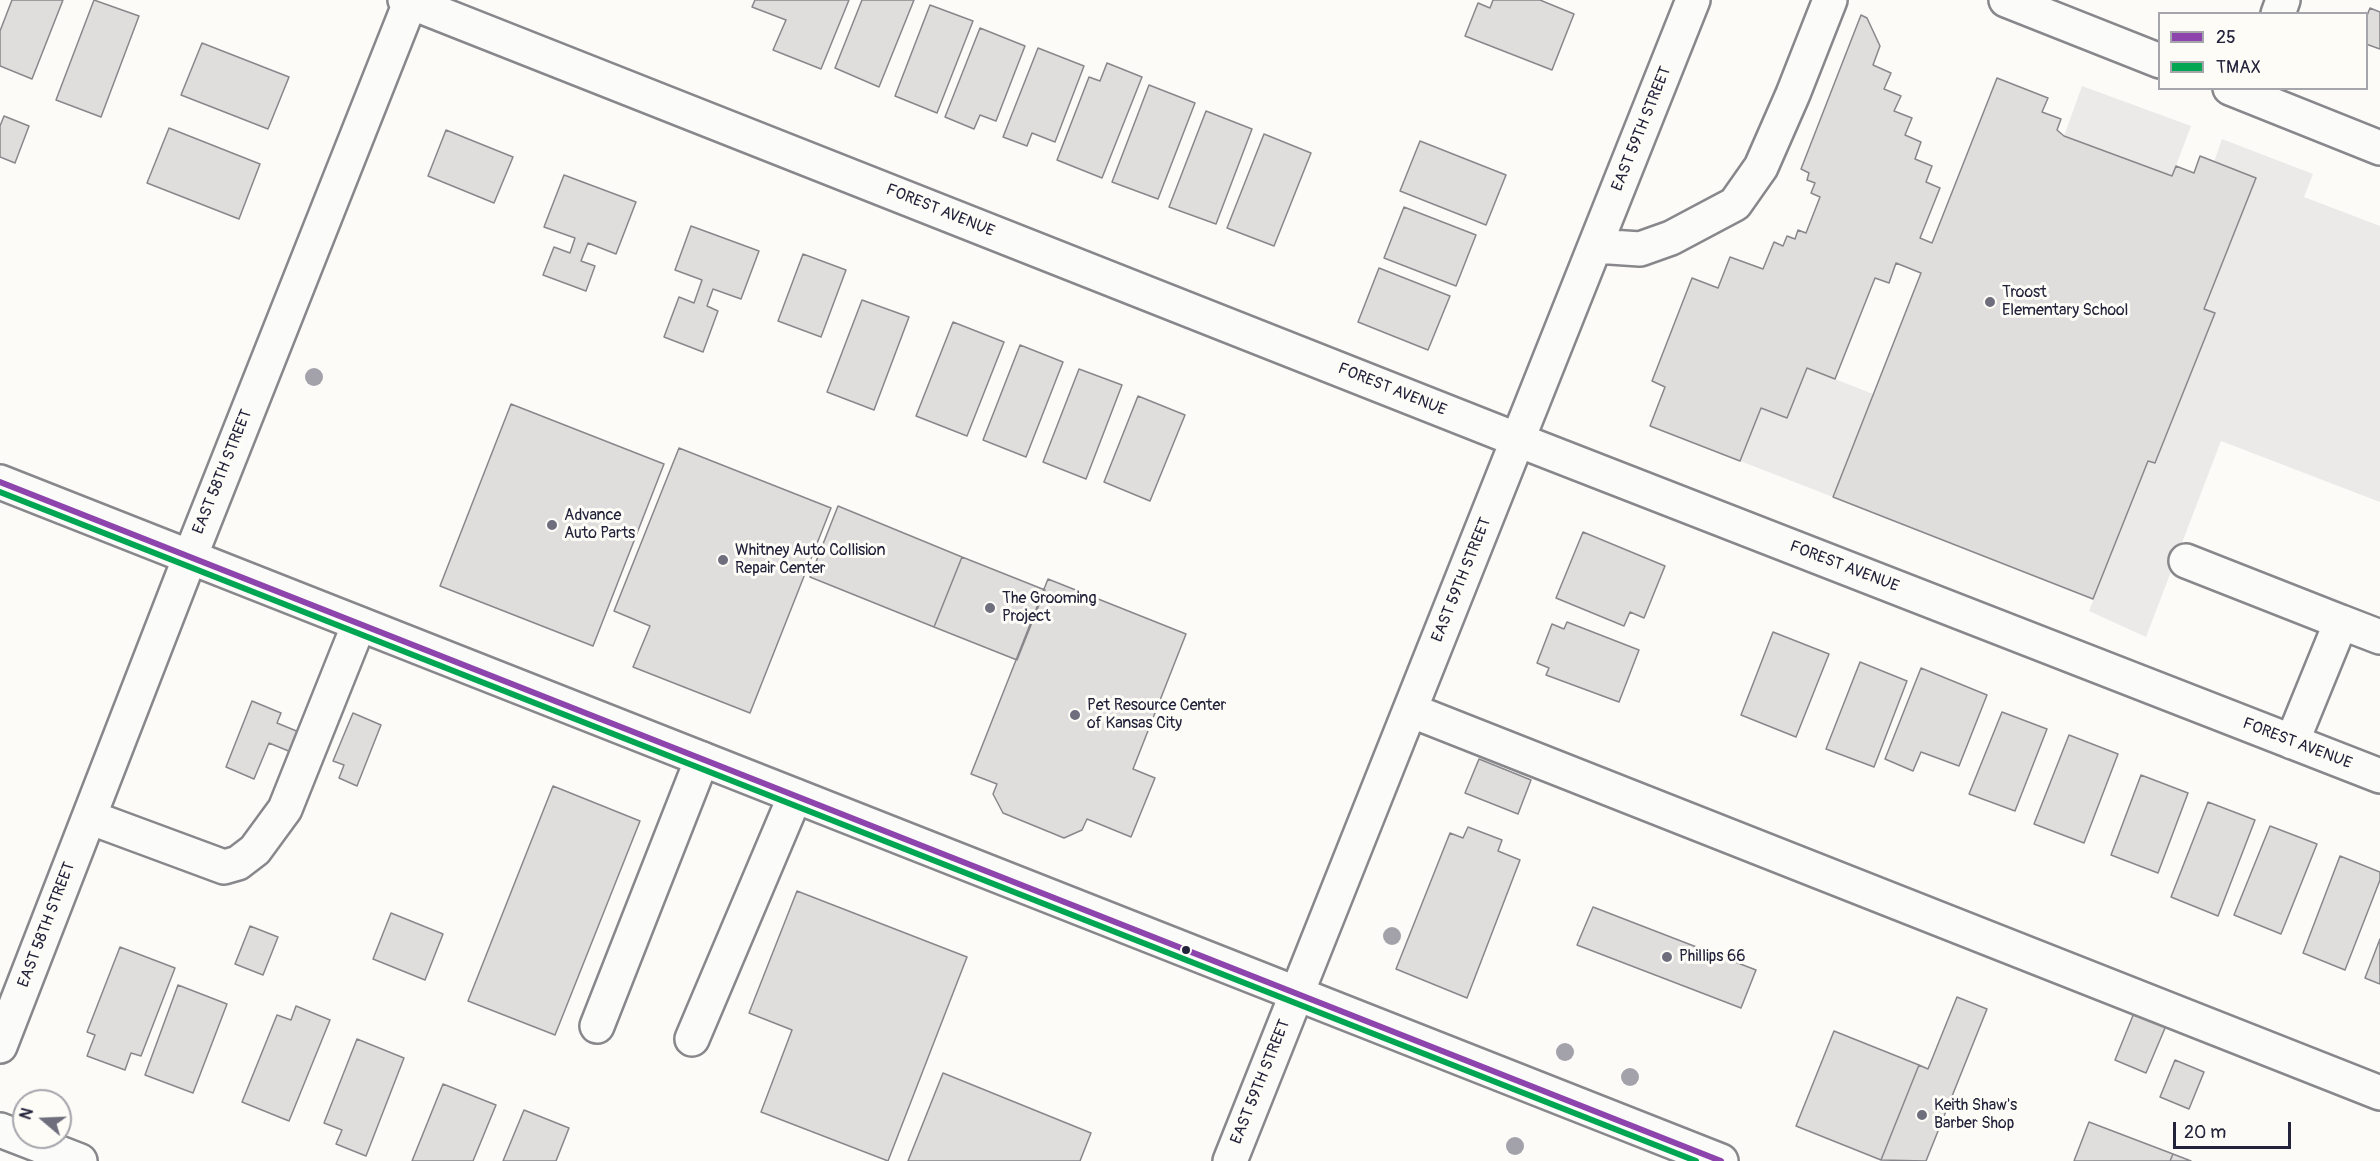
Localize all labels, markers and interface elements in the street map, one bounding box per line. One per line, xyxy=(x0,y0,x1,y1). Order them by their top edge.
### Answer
legend xyxy=(2158,12,2368,90)
text: 25 xyxy=(2216,26,2236,49)
text: TMAX xyxy=(2216,56,2261,79)
street label: EAST 59TH STREET xyxy=(1608,64,1676,194)
street label: FOREST AVENUE xyxy=(883,181,997,241)
place label: Troost Elementary School xyxy=(2002,283,2128,321)
marker: Troost Elementary School xyxy=(1983,295,1997,309)
street label: FOREST AVENUE xyxy=(1335,360,1449,420)
street label: EAST 58TH STREET xyxy=(189,407,257,537)
place label: Advance Auto Parts xyxy=(564,506,635,544)
street label: EAST 59TH STREET xyxy=(1428,515,1496,645)
marker: Advance Auto Parts xyxy=(545,518,559,532)
street label: FOREST AVENUE xyxy=(1787,537,1901,597)
place label: Whitney Auto Collision Repair Center xyxy=(735,541,886,579)
marker: Whitney Auto Collision Repair Center xyxy=(716,553,730,567)
place label: The Grooming Project xyxy=(1002,589,1096,627)
marker: The Grooming Project xyxy=(983,601,997,615)
place label: Pet Resource Center of Kansas City xyxy=(1087,696,1226,734)
marker: Pet Resource Center of Kansas City xyxy=(1068,708,1082,722)
street label: FOREST AVENUE xyxy=(2240,714,2354,774)
street label: EAST 58TH STREET xyxy=(14,860,80,990)
unlabelled marker xyxy=(1180,944,1192,956)
place label: Phillips 66 xyxy=(1679,947,1746,967)
marker: Phillips 66 xyxy=(1660,950,1674,964)
street label: EAST 59TH STREET xyxy=(1227,1017,1295,1147)
north arrow xyxy=(12,1089,72,1149)
place label: Keith Shaw's Barber Shop xyxy=(1934,1096,2017,1134)
text: N xyxy=(16,1105,38,1122)
marker: Keith Shaw's Barber Shop xyxy=(1915,1108,1929,1122)
scale bar xyxy=(2176,1110,2294,1148)
text: 20 m xyxy=(2184,1121,2226,1144)

